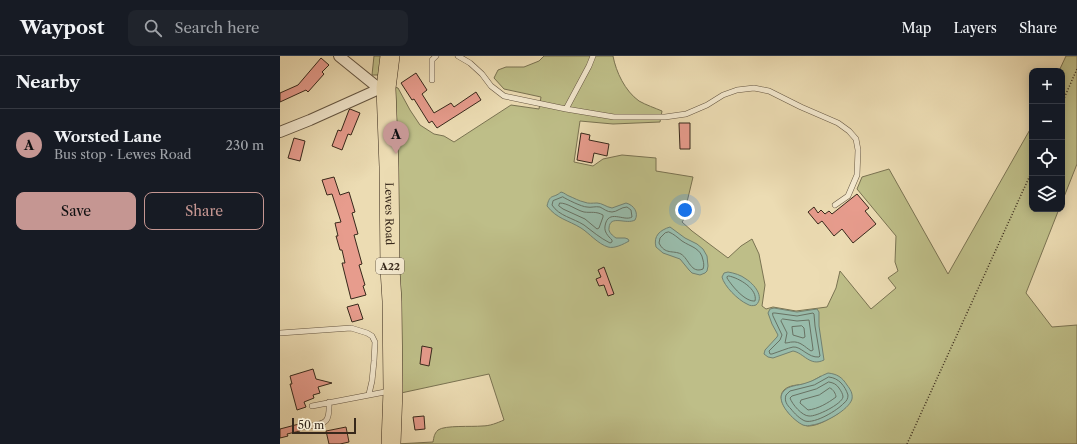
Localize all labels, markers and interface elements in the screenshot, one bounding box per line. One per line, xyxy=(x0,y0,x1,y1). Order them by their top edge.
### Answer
search box xyxy=(128,10,408,46)
text: Waypost xyxy=(20,16,104,39)
icon: search xyxy=(142,17,164,39)
text: Search here xyxy=(174,18,259,37)
text: Map xyxy=(901,19,931,37)
text: Layers xyxy=(953,19,997,37)
text: Share xyxy=(1019,19,1057,37)
map controls xyxy=(1029,68,1065,212)
button: + xyxy=(1029,68,1065,104)
text: Nearby xyxy=(16,72,80,92)
button: − xyxy=(1029,104,1065,140)
pin: A xyxy=(383,121,409,154)
text: Worsted Lane xyxy=(54,127,161,146)
text: A xyxy=(24,137,34,153)
text: 230 m xyxy=(226,137,264,153)
button: locate xyxy=(1029,140,1065,176)
text: Bus stop · Lewes Road xyxy=(54,146,192,162)
button: layers xyxy=(1029,176,1065,212)
street label: Lewes Road xyxy=(382,182,397,246)
button: Save xyxy=(16,192,136,230)
button: Share xyxy=(144,192,264,230)
your location xyxy=(675,200,695,220)
road number: A22 xyxy=(376,258,404,274)
scale bar xyxy=(292,416,356,435)
text: 50 m xyxy=(298,418,324,432)

